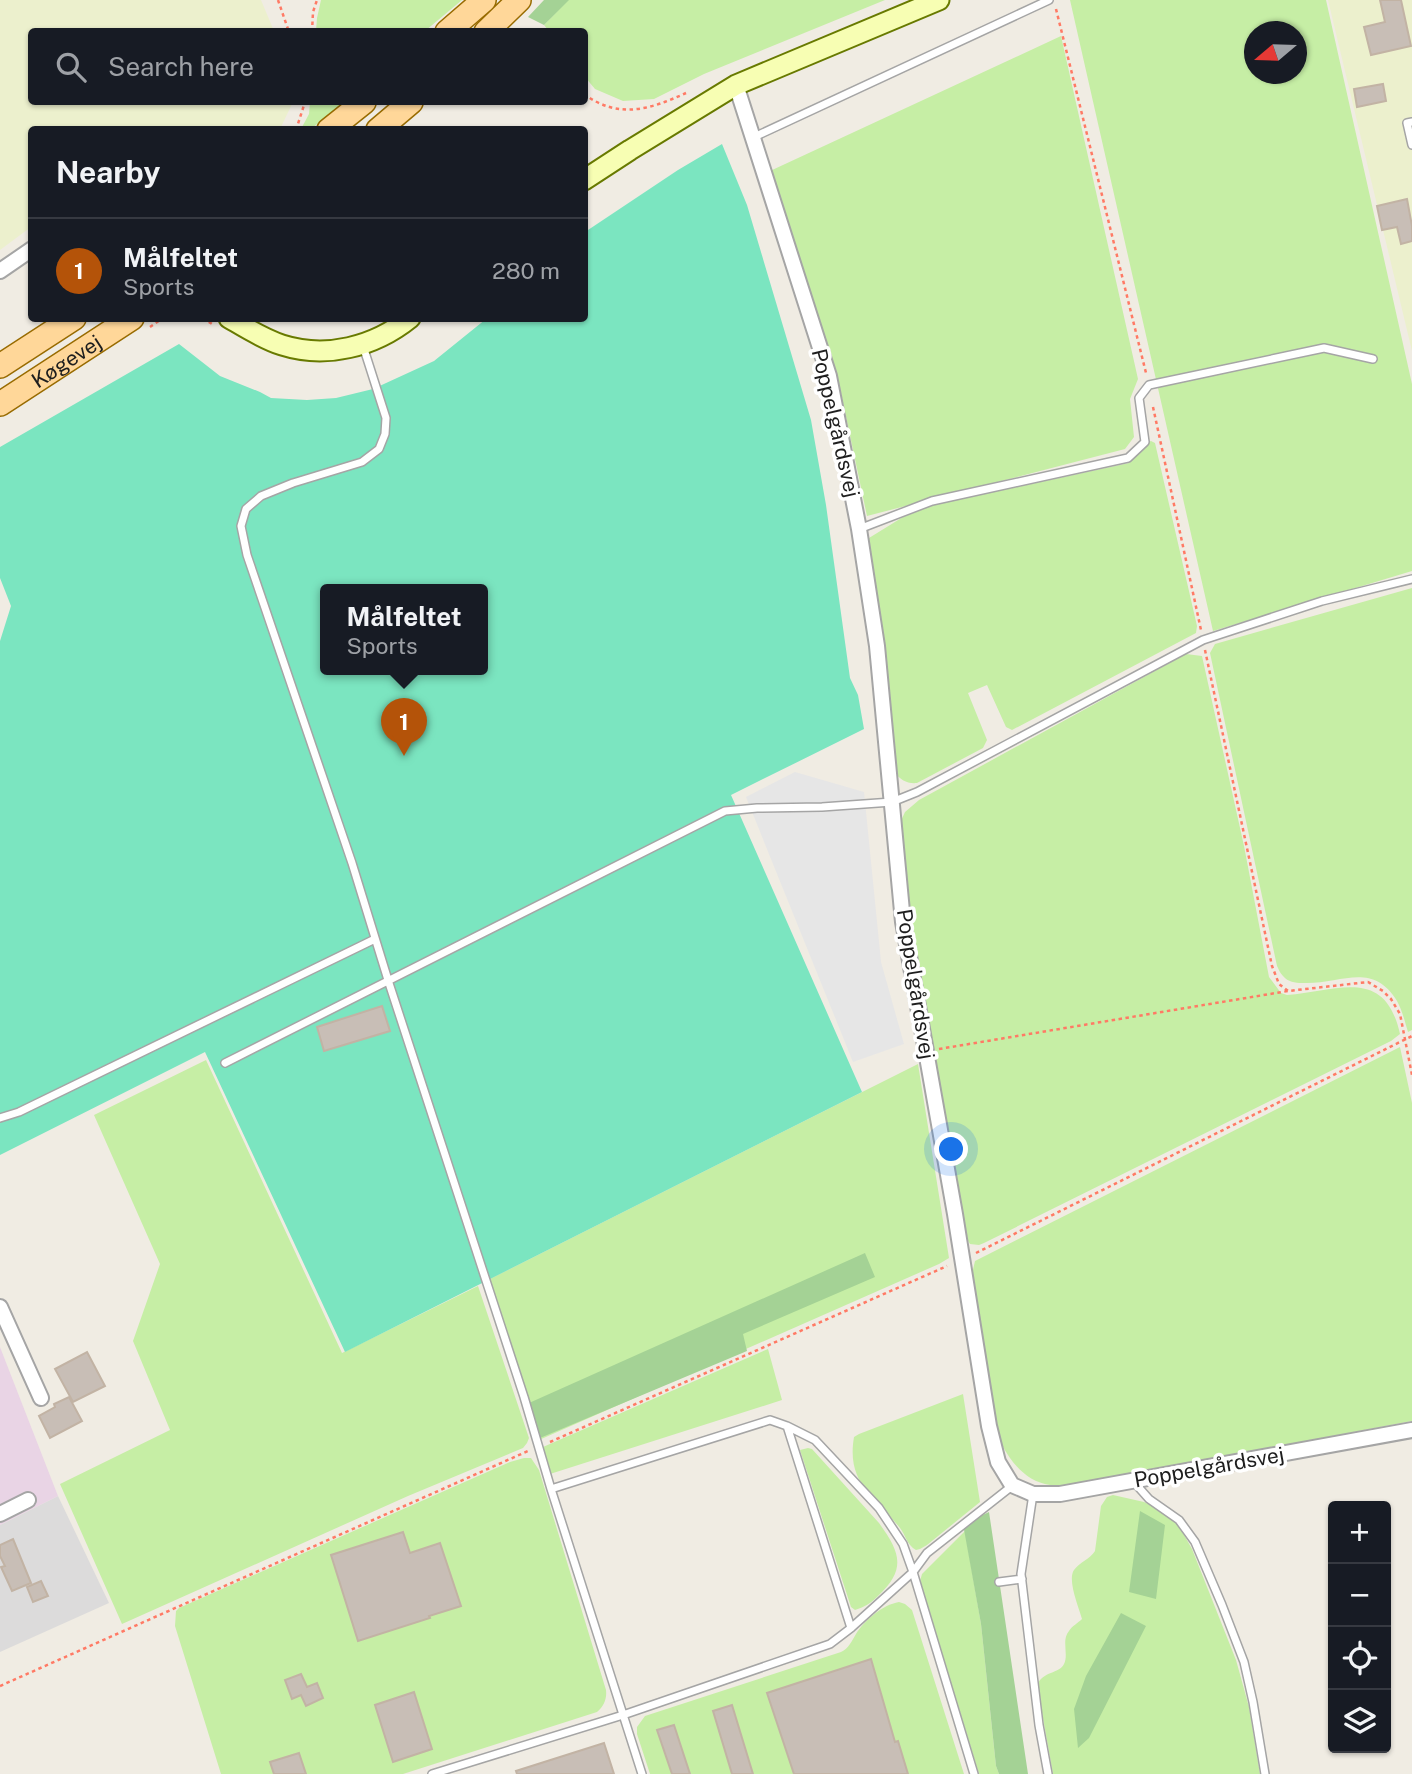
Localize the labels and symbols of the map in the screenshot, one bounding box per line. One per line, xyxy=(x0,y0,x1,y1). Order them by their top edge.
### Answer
north arrow xyxy=(1244,21,1307,84)
street label: Køgevej xyxy=(27,329,106,393)
street label: Poppelgårdsvej xyxy=(807,346,865,500)
pin: 1 xyxy=(381,698,427,756)
street label: Poppelgårdsvej xyxy=(892,907,940,1061)
your location xyxy=(934,1132,968,1166)
street label: Poppelgårdsvej xyxy=(1132,1442,1286,1492)

